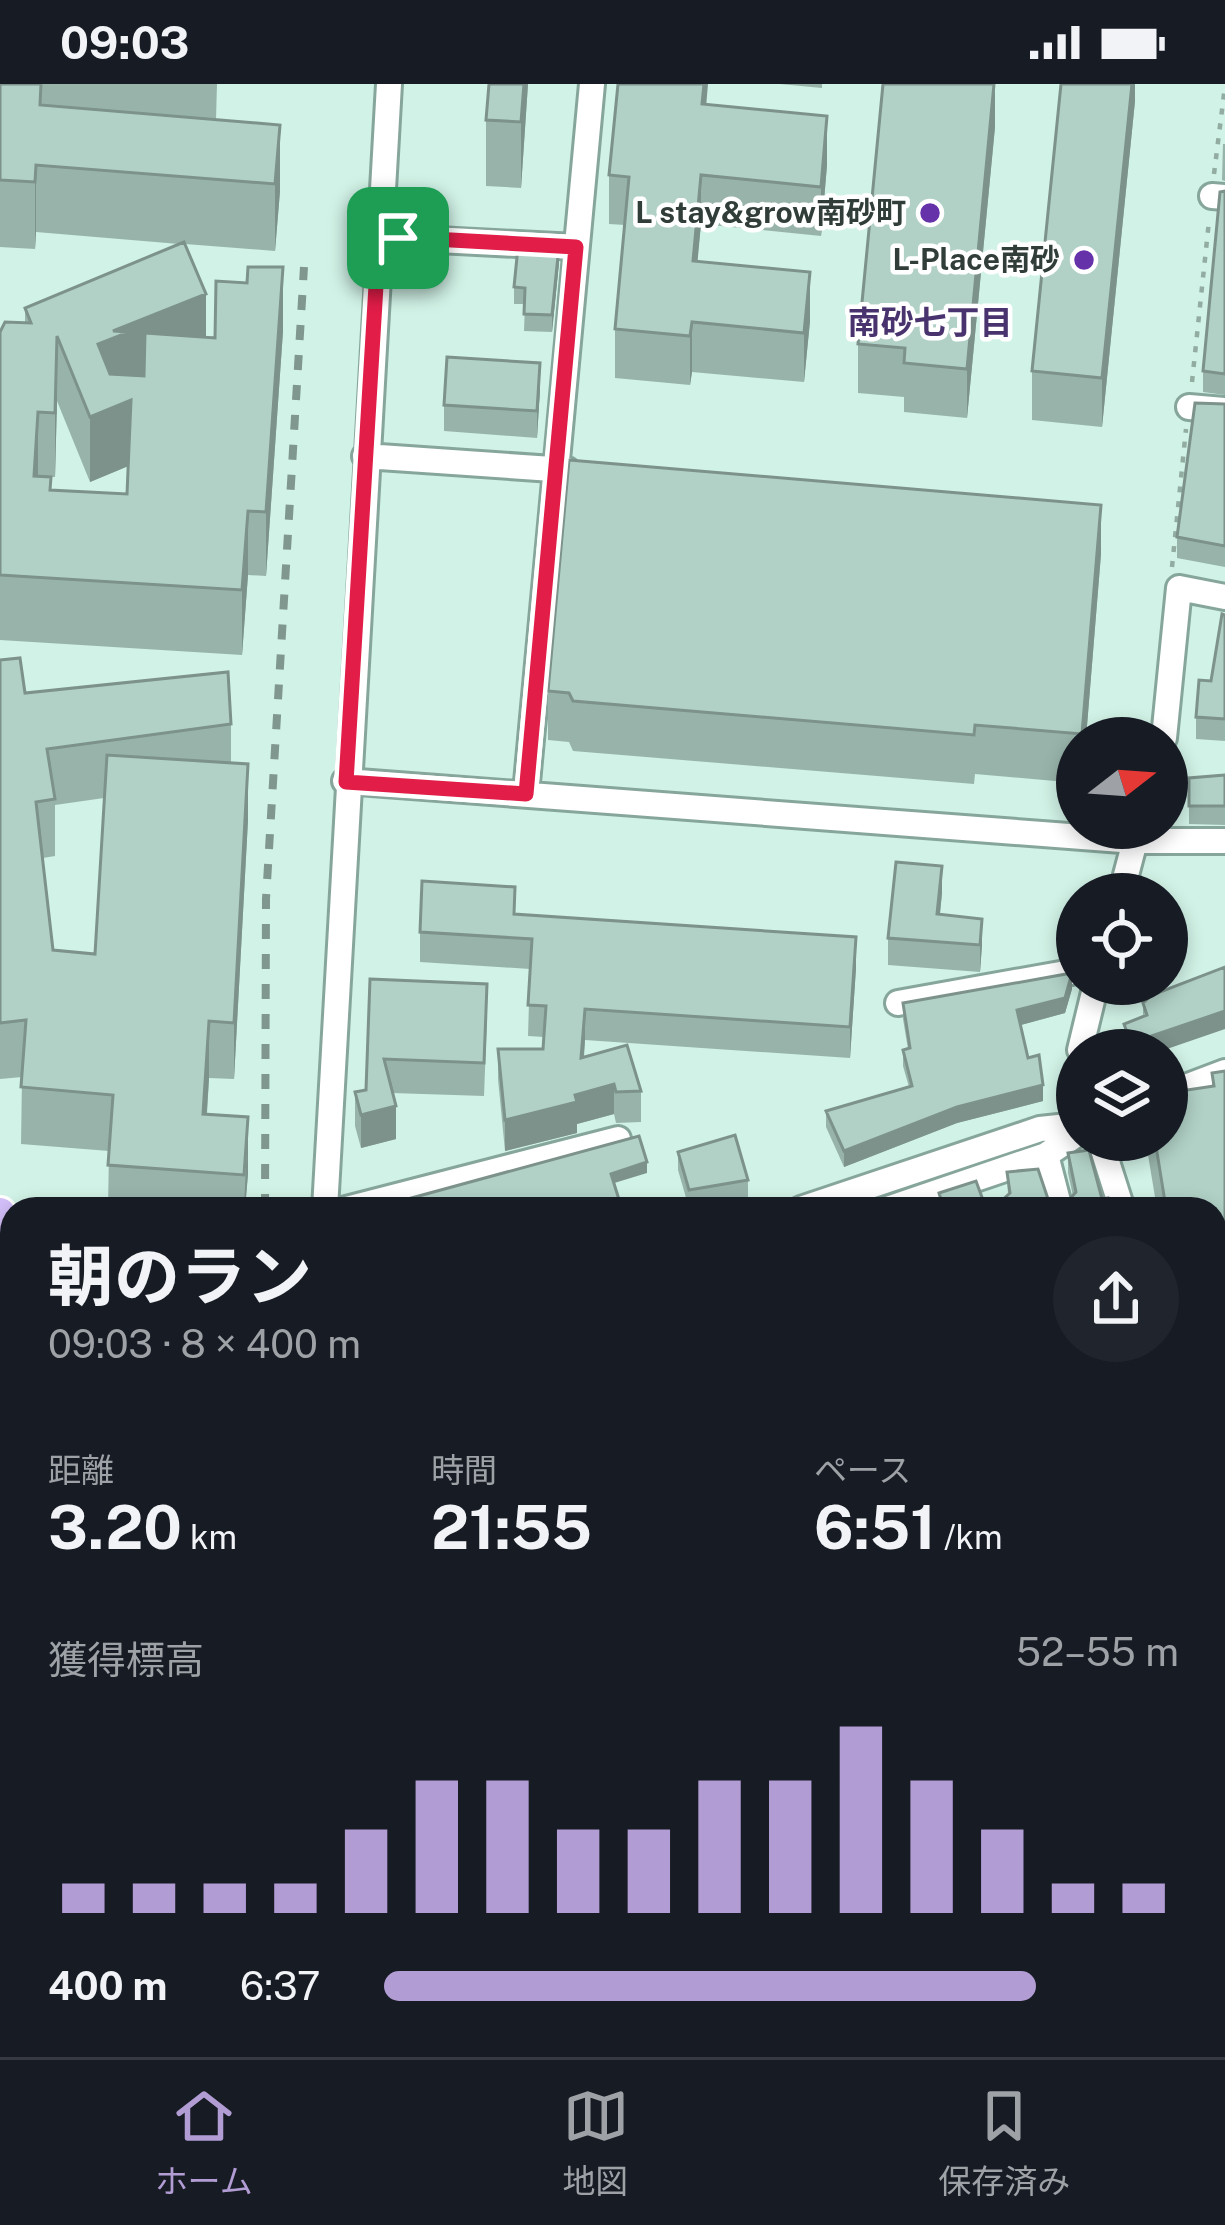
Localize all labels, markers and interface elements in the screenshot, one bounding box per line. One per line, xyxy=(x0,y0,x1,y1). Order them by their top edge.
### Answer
text: 09:03 xyxy=(60,16,189,69)
pin xyxy=(347,187,449,289)
place label: L stay&grow南砂町 xyxy=(635,194,906,230)
marker: L stay&grow南砂町 xyxy=(917,200,943,226)
icon: arrive xyxy=(365,205,431,271)
place label: L-Place南砂 xyxy=(893,241,1060,277)
marker: L-Place南砂 xyxy=(1071,247,1097,273)
district label: 南砂七丁目 xyxy=(848,303,1013,341)
north arrow xyxy=(1056,717,1188,849)
map controls xyxy=(1056,717,1188,1161)
button: locate xyxy=(1056,873,1188,1005)
button: layers xyxy=(1056,1029,1188,1161)
button: share xyxy=(1053,1236,1179,1362)
text: 朝のラン xyxy=(48,1237,312,1315)
text: 09:03 · 8 × 400 m xyxy=(48,1321,361,1367)
text: 距離 xyxy=(48,1451,114,1489)
text: 時間 xyxy=(431,1451,497,1489)
text: ペース xyxy=(814,1451,911,1489)
text: 3.20 xyxy=(48,1492,182,1563)
text: 21:55 xyxy=(431,1492,592,1563)
text: 6:51 xyxy=(814,1492,936,1563)
text: km xyxy=(182,1518,237,1556)
text: /km xyxy=(936,1518,1003,1556)
text: 52–55 m xyxy=(1016,1629,1179,1675)
text: 獲得標高 xyxy=(48,1637,204,1683)
text: 400 m xyxy=(48,1963,167,2009)
text: 6:37 xyxy=(240,1963,320,2009)
tab: ホーム xyxy=(155,2083,253,2203)
tab: 地図 xyxy=(563,2083,629,2203)
tab: 保存済み xyxy=(938,2083,1070,2203)

